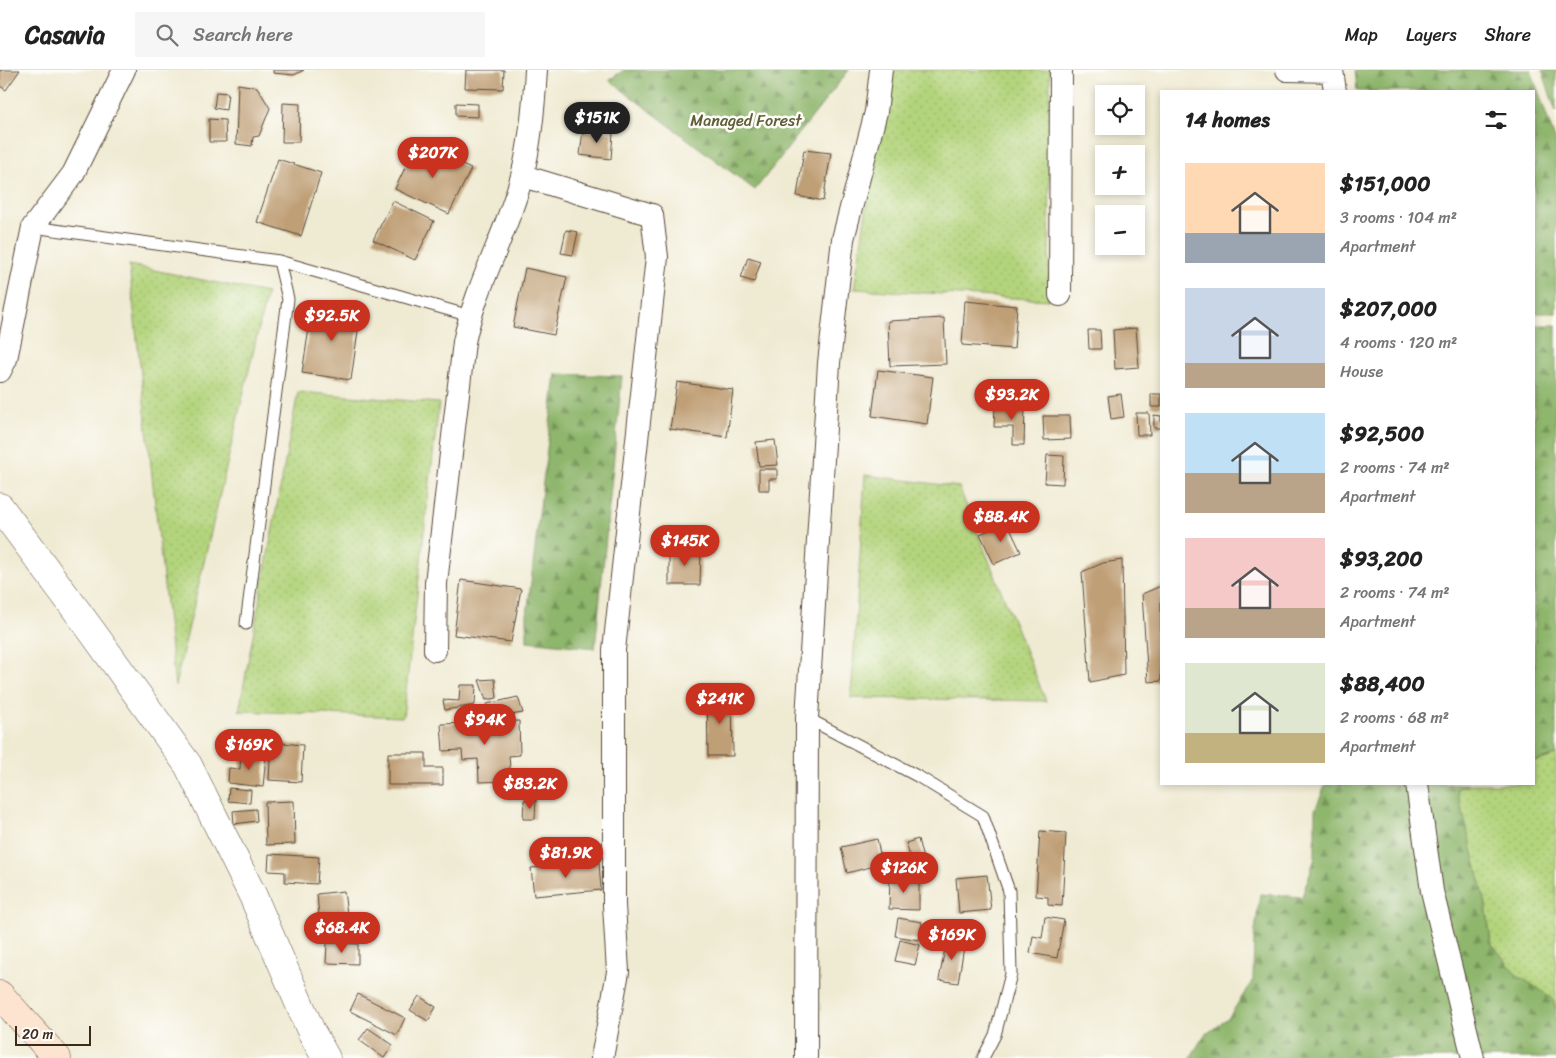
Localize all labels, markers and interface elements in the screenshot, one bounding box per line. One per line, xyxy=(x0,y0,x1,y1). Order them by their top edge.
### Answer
search box xyxy=(135,12,485,57)
text: Casavia xyxy=(25,14,105,56)
text: Search here xyxy=(193,18,293,51)
text: Map xyxy=(1345,19,1378,51)
text: Layers xyxy=(1406,19,1457,51)
text: Share xyxy=(1485,19,1531,51)
icon: search xyxy=(153,21,181,49)
map controls xyxy=(1095,85,1145,255)
button: locate xyxy=(1095,85,1145,135)
text: 14 homes xyxy=(1185,101,1270,139)
pin: $151K xyxy=(562,102,632,144)
text: $151K xyxy=(575,103,619,132)
park label: Managed Forest xyxy=(690,106,802,135)
icon: filters xyxy=(1482,106,1510,134)
pin: $207K xyxy=(398,136,468,179)
text: $207K xyxy=(409,138,457,167)
button: + xyxy=(1095,145,1145,195)
text: $151,000 xyxy=(1340,165,1430,203)
icon: home xyxy=(1225,183,1285,243)
text: 3 rooms · 104 m² xyxy=(1340,203,1457,232)
button: − xyxy=(1095,205,1145,255)
text: Apartment xyxy=(1340,232,1416,261)
text: $207,000 xyxy=(1340,290,1437,328)
pin: $92.5K xyxy=(291,300,373,342)
text: $92.5K xyxy=(305,301,359,330)
icon: home xyxy=(1225,308,1285,368)
text: 4 rooms · 120 m² xyxy=(1340,328,1457,357)
text: House xyxy=(1340,357,1383,386)
pin: $93.2K xyxy=(971,378,1053,421)
text: $93.2K xyxy=(985,380,1039,409)
text: $92,500 xyxy=(1340,415,1424,453)
icon: home xyxy=(1225,433,1285,493)
text: 2 rooms · 74 m² xyxy=(1340,453,1450,482)
text: Apartment xyxy=(1340,482,1416,511)
pin: $88.4K xyxy=(960,500,1042,543)
text: $88.4K xyxy=(974,502,1028,531)
pin: $145K xyxy=(650,524,720,567)
text: $145K xyxy=(661,526,709,555)
text: $93,200 xyxy=(1340,540,1423,578)
icon: home xyxy=(1225,558,1285,618)
text: 2 rooms · 74 m² xyxy=(1340,578,1450,607)
text: Apartment xyxy=(1340,607,1416,636)
text: $88,400 xyxy=(1340,665,1425,703)
pin: $241K xyxy=(685,682,755,725)
icon: home xyxy=(1225,683,1285,743)
text: $241K xyxy=(697,684,743,713)
text: 2 rooms · 68 m² xyxy=(1340,703,1449,732)
pin: $94K xyxy=(455,704,515,746)
text: $94K xyxy=(465,705,505,734)
pin: $169K xyxy=(214,728,284,771)
text: $169K xyxy=(226,730,272,759)
text: Apartment xyxy=(1340,732,1416,761)
pin: $83.2K xyxy=(489,768,571,810)
text: $83.2K xyxy=(504,769,557,798)
pin: $81.9K xyxy=(525,836,607,879)
text: $81.9K xyxy=(540,838,592,867)
pin: $126K xyxy=(869,852,939,894)
text: $126K xyxy=(881,853,927,882)
pin: $68.4K xyxy=(301,912,383,954)
text: $68.4K xyxy=(315,913,369,942)
pin: $169K xyxy=(917,918,987,961)
text: $169K xyxy=(929,920,975,949)
text: 20 m xyxy=(22,1022,53,1047)
scale bar xyxy=(15,1023,91,1046)

